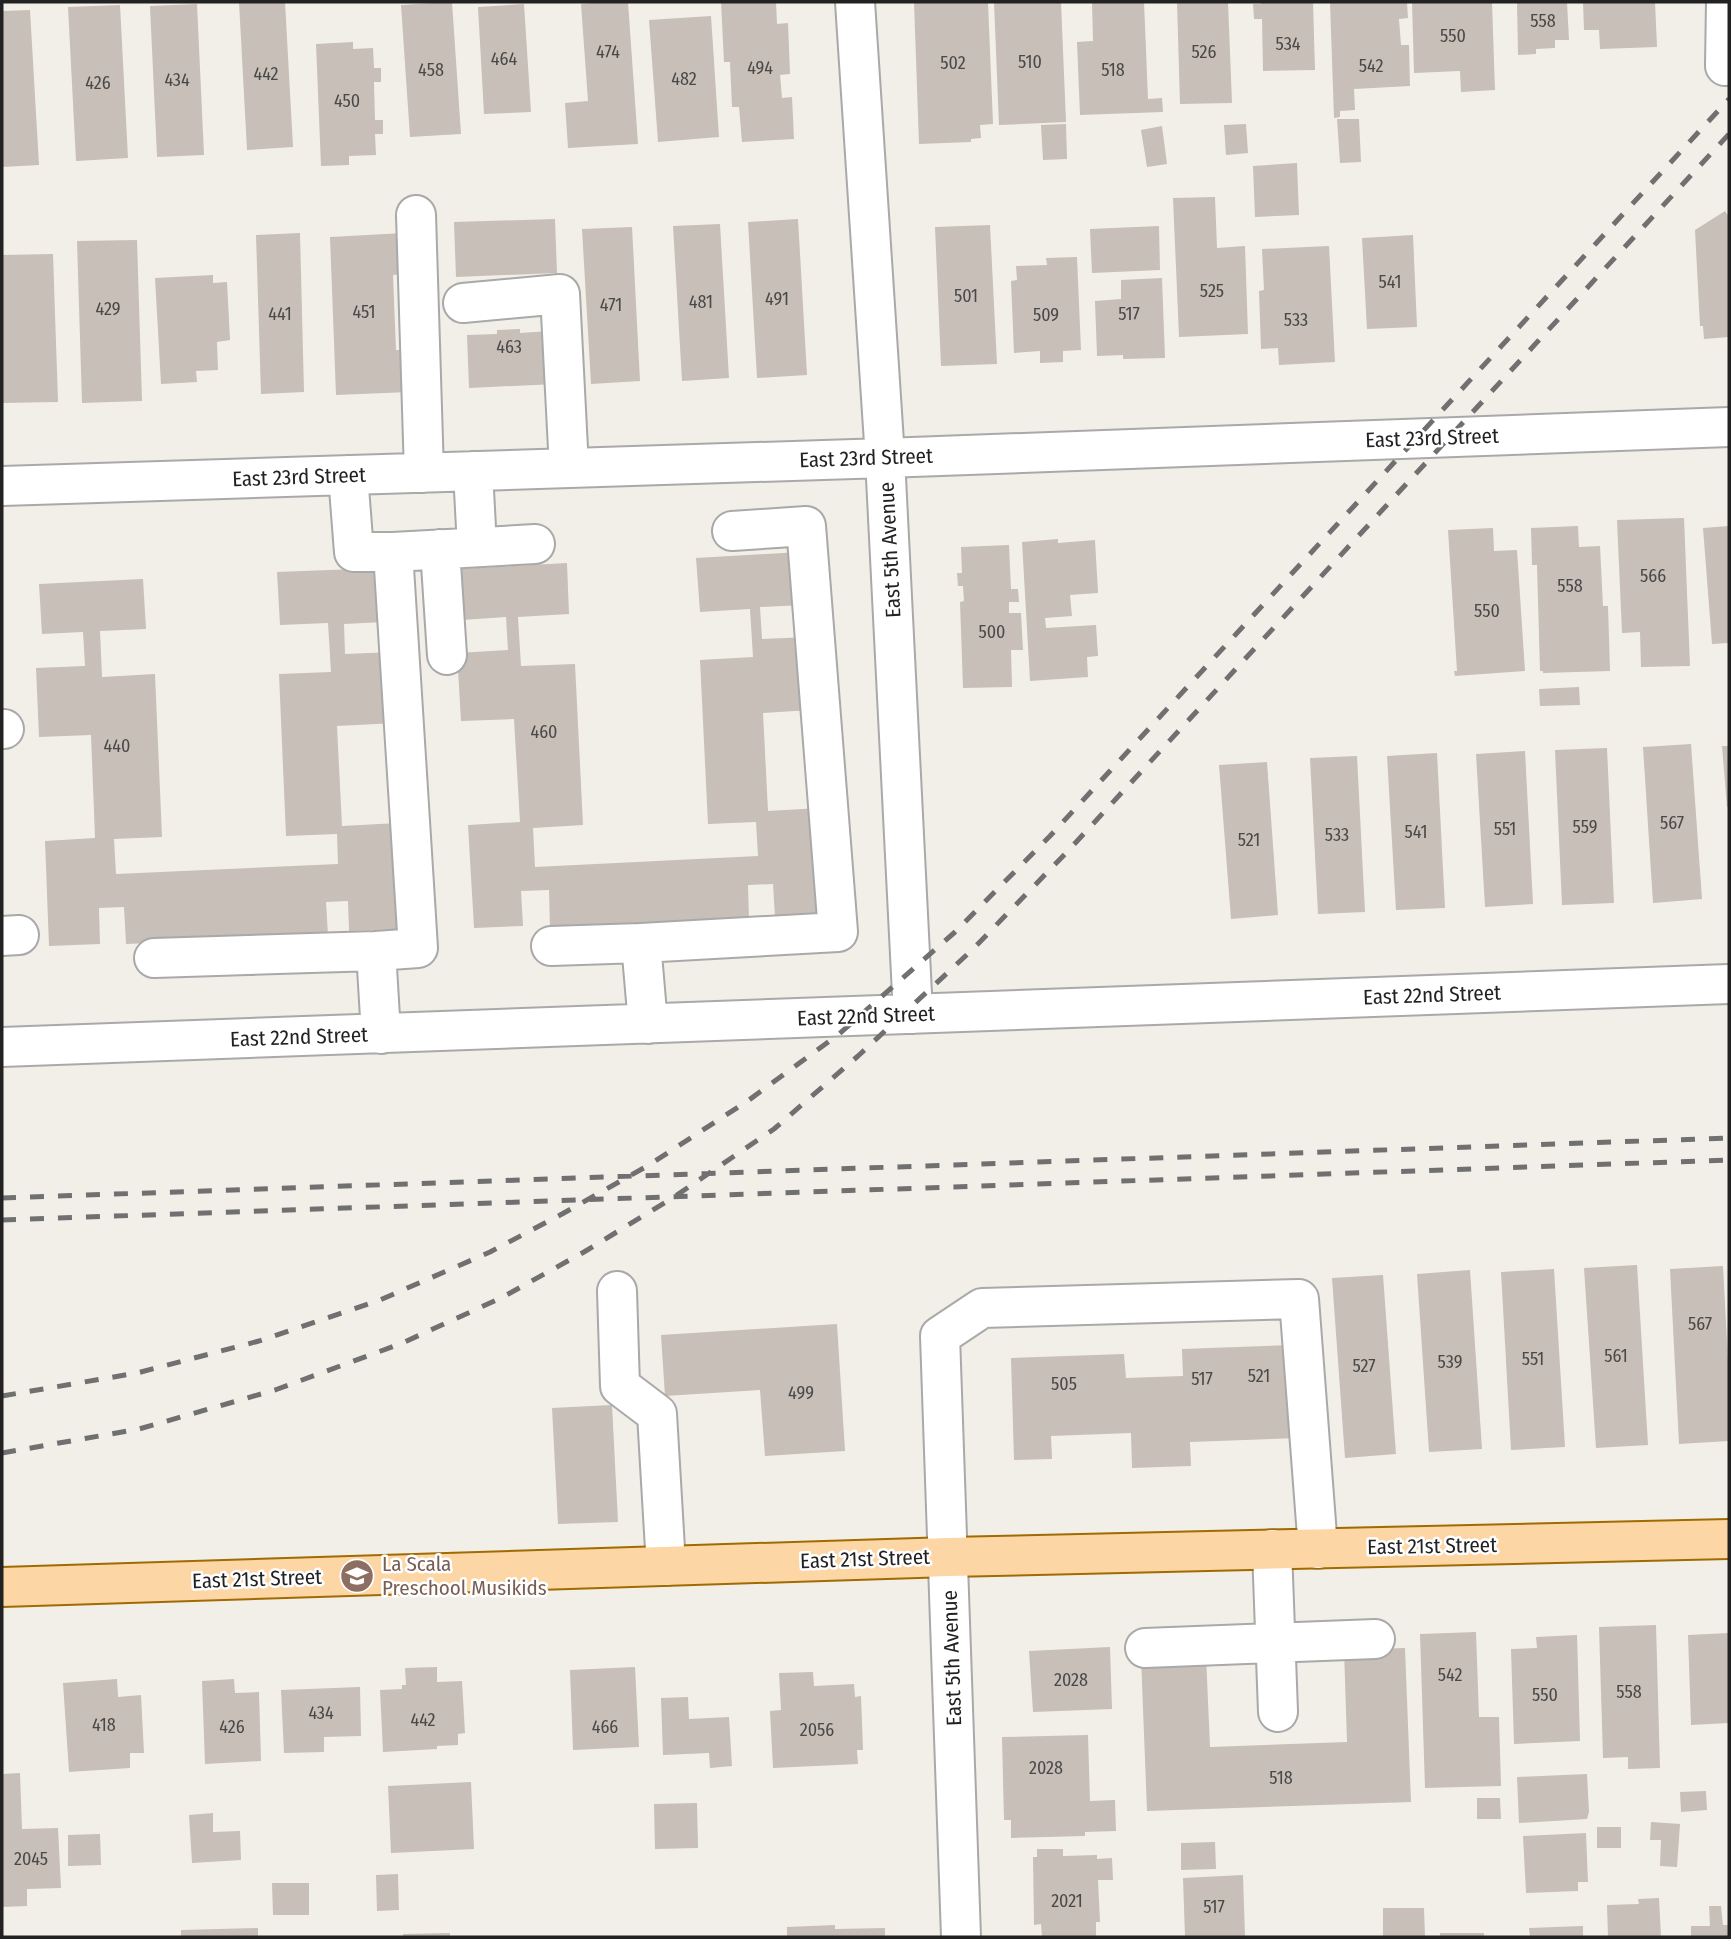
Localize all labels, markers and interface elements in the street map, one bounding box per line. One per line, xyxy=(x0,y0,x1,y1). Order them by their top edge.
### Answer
house number: 558 xyxy=(1530,10,1556,32)
house number: 550 xyxy=(1440,25,1466,47)
house number: 534 xyxy=(1276,33,1301,55)
house number: 474 xyxy=(596,41,620,63)
house number: 526 xyxy=(1192,41,1217,63)
house number: 464 xyxy=(491,48,517,70)
house number: 510 xyxy=(1018,51,1042,73)
house number: 502 xyxy=(940,52,966,74)
house number: 542 xyxy=(1359,55,1383,77)
house number: 494 xyxy=(747,57,773,79)
house number: 458 xyxy=(418,59,444,81)
house number: 518 xyxy=(1101,59,1125,81)
house number: 442 xyxy=(253,63,279,85)
house number: 482 xyxy=(671,68,697,90)
house number: 434 xyxy=(164,69,190,91)
house number: 426 xyxy=(85,72,111,94)
house number: 450 xyxy=(334,90,360,112)
house number: 541 xyxy=(1378,271,1402,293)
house number: 525 xyxy=(1200,280,1224,302)
house number: 501 xyxy=(954,285,978,307)
house number: 491 xyxy=(765,288,789,310)
house number: 481 xyxy=(689,291,713,313)
house number: 471 xyxy=(600,294,622,316)
house number: 429 xyxy=(95,298,121,320)
house number: 451 xyxy=(353,301,375,323)
house number: 441 xyxy=(268,303,292,325)
house number: 517 xyxy=(1118,303,1140,325)
house number: 509 xyxy=(1033,304,1059,326)
house number: 533 xyxy=(1284,309,1308,331)
house number: 463 xyxy=(496,336,522,358)
street label: East 23rd Street xyxy=(1365,423,1499,453)
street label: East 23rd Street xyxy=(799,443,933,473)
street label: East 23rd Street xyxy=(232,462,366,492)
street label: East 5th Avenue xyxy=(873,481,907,619)
house number: 566 xyxy=(1640,565,1666,587)
house number: 558 xyxy=(1557,575,1583,597)
house number: 550 xyxy=(1474,600,1500,622)
house number: 500 xyxy=(978,621,1006,643)
house number: 460 xyxy=(530,721,558,743)
house number: 440 xyxy=(104,735,130,757)
house number: 567 xyxy=(1660,812,1684,834)
house number: 559 xyxy=(1573,816,1597,838)
house number: 551 xyxy=(1494,818,1516,840)
house number: 541 xyxy=(1404,821,1428,843)
house number: 533 xyxy=(1325,824,1349,846)
house number: 521 xyxy=(1238,829,1260,851)
street label: East 22nd Street xyxy=(1363,980,1502,1010)
street label: East 22nd Street xyxy=(797,1001,936,1031)
street label: East 22nd Street xyxy=(230,1022,369,1052)
house number: 567 xyxy=(1688,1313,1712,1335)
house number: 561 xyxy=(1604,1345,1628,1367)
house number: 551 xyxy=(1522,1348,1544,1370)
house number: 539 xyxy=(1438,1351,1462,1373)
house number: 527 xyxy=(1352,1355,1376,1377)
house number: 521 xyxy=(1248,1365,1270,1387)
house number: 517 xyxy=(1191,1368,1213,1390)
house number: 505 xyxy=(1051,1373,1077,1395)
house number: 499 xyxy=(788,1382,814,1404)
street label: East 21st Street xyxy=(1367,1532,1497,1560)
street label: East 21st Street xyxy=(800,1544,930,1574)
place label: La Scala Preschool Musikids xyxy=(382,1551,547,1601)
school or university icon: La Scala Preschool Musikids xyxy=(338,1557,376,1595)
street label: East 21st Street xyxy=(192,1564,322,1594)
street label: East 5th Avenue xyxy=(937,1590,967,1726)
house number: 542 xyxy=(1438,1664,1462,1686)
house number: 2028 xyxy=(1054,1669,1088,1691)
house number: 558 xyxy=(1616,1681,1642,1703)
house number: 550 xyxy=(1532,1684,1558,1706)
house number: 434 xyxy=(308,1702,334,1724)
house number: 442 xyxy=(410,1709,436,1731)
house number: 418 xyxy=(92,1714,116,1736)
house number: 426 xyxy=(219,1716,245,1738)
house number: 466 xyxy=(592,1716,618,1738)
house number: 2056 xyxy=(800,1719,834,1741)
house number: 2028 xyxy=(1029,1757,1063,1779)
house number: 518 xyxy=(1269,1767,1293,1789)
house number: 2045 xyxy=(14,1848,48,1870)
house number: 2021 xyxy=(1051,1890,1083,1912)
house number: 517 xyxy=(1203,1896,1225,1918)

